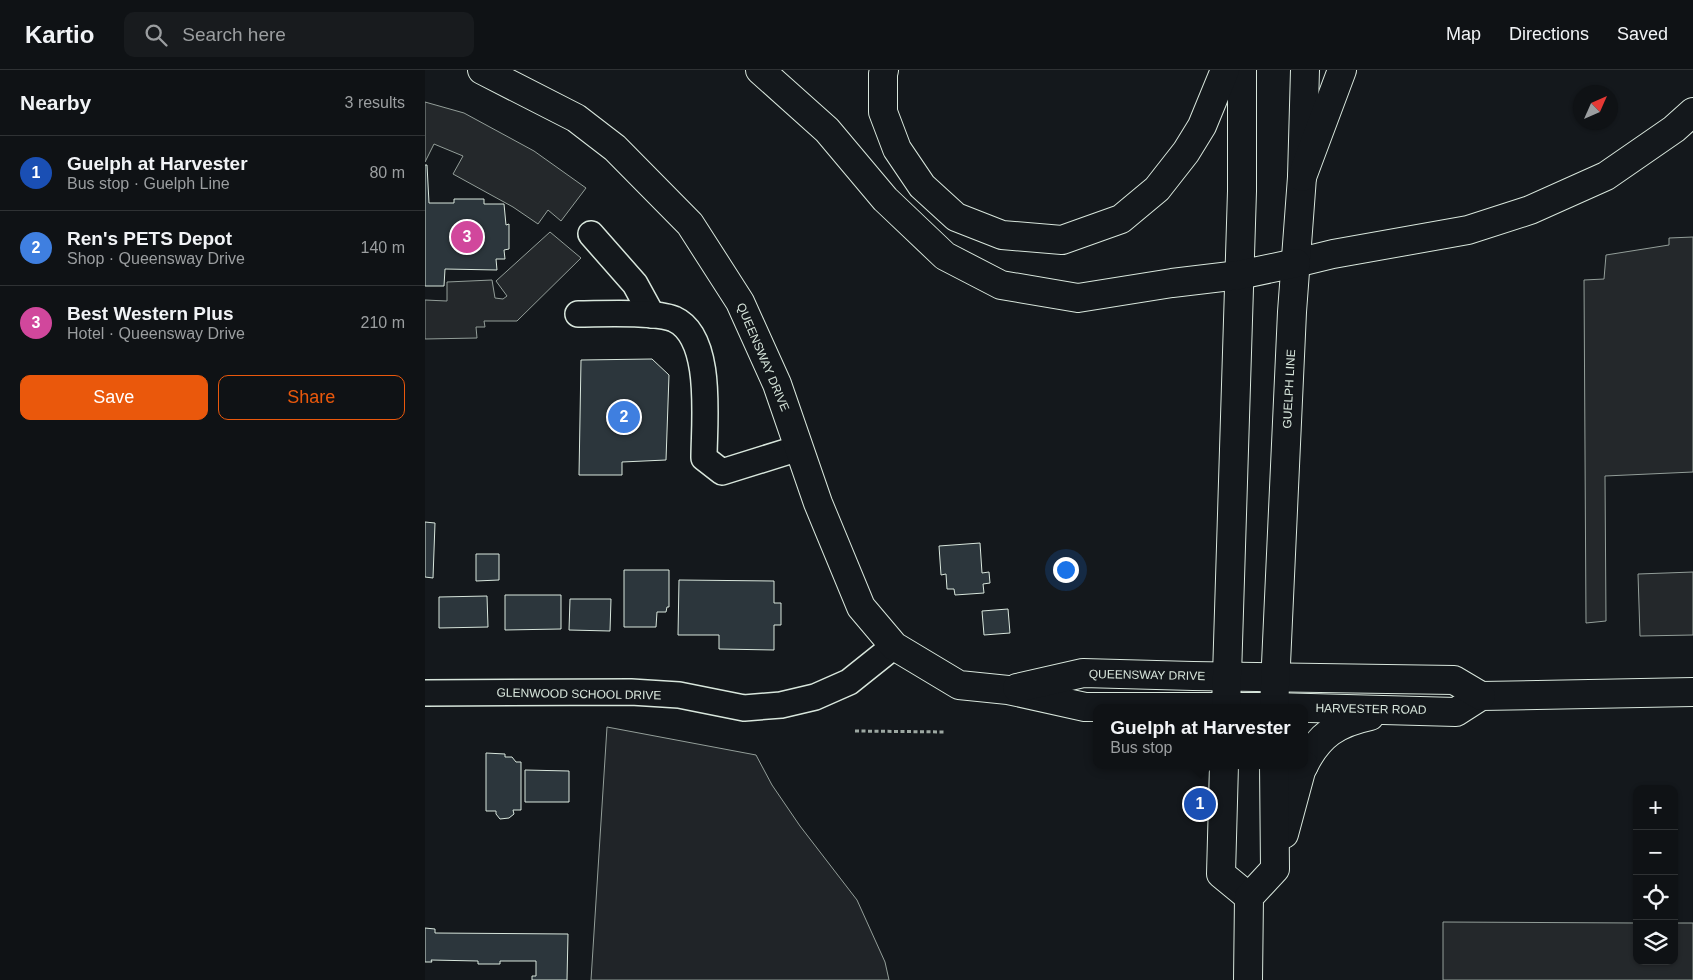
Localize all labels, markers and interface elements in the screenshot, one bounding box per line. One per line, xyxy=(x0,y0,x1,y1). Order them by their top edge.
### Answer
search box xyxy=(124,12,474,57)
text: Kartio xyxy=(25,21,94,48)
icon: search xyxy=(142,21,170,49)
text: Search here xyxy=(182,24,286,45)
text: Map xyxy=(1446,24,1481,44)
text: Directions xyxy=(1509,24,1589,44)
text: Saved xyxy=(1617,24,1668,44)
north arrow xyxy=(1573,85,1618,130)
text: Nearby xyxy=(20,91,91,114)
text: 3 results xyxy=(345,94,405,111)
text: Guelph at Harvester xyxy=(67,153,248,174)
text: 1 xyxy=(32,164,40,181)
text: 80 m xyxy=(369,164,405,181)
text: Bus stop · Guelph Line xyxy=(67,175,230,192)
pin: 3 xyxy=(451,218,483,256)
text: Ren's PETS Depot xyxy=(67,228,232,249)
text: 2 xyxy=(32,239,40,256)
text: 140 m xyxy=(361,239,405,256)
text: Shop · Queensway Drive xyxy=(67,250,245,267)
street label: QUEENSWAY DRIVE xyxy=(734,301,792,413)
text: Best Western Plus xyxy=(67,303,233,324)
text: 3 xyxy=(32,314,40,331)
text: 210 m xyxy=(361,314,405,331)
text: Hotel · Queensway Drive xyxy=(67,325,245,342)
street label: GUELPH LINE xyxy=(1280,349,1298,429)
button: Save xyxy=(20,375,208,420)
button: Share xyxy=(218,375,405,420)
pin: 2 xyxy=(608,398,640,436)
your location xyxy=(1053,557,1079,583)
street label: QUEENSWAY DRIVE xyxy=(1089,667,1205,683)
street label: GLENWOOD SCHOOL DRIVE xyxy=(496,686,662,702)
street label: HARVESTER ROAD xyxy=(1315,701,1427,717)
popup xyxy=(1093,704,1308,769)
text: Guelph at Harvester xyxy=(1110,717,1291,738)
text: Bus stop xyxy=(1110,739,1172,756)
pin: 1 xyxy=(1184,785,1216,823)
map controls xyxy=(1633,785,1678,965)
button: + xyxy=(1633,785,1678,830)
button: − xyxy=(1633,830,1678,875)
button: locate xyxy=(1633,875,1678,920)
button: layers xyxy=(1633,920,1678,965)

